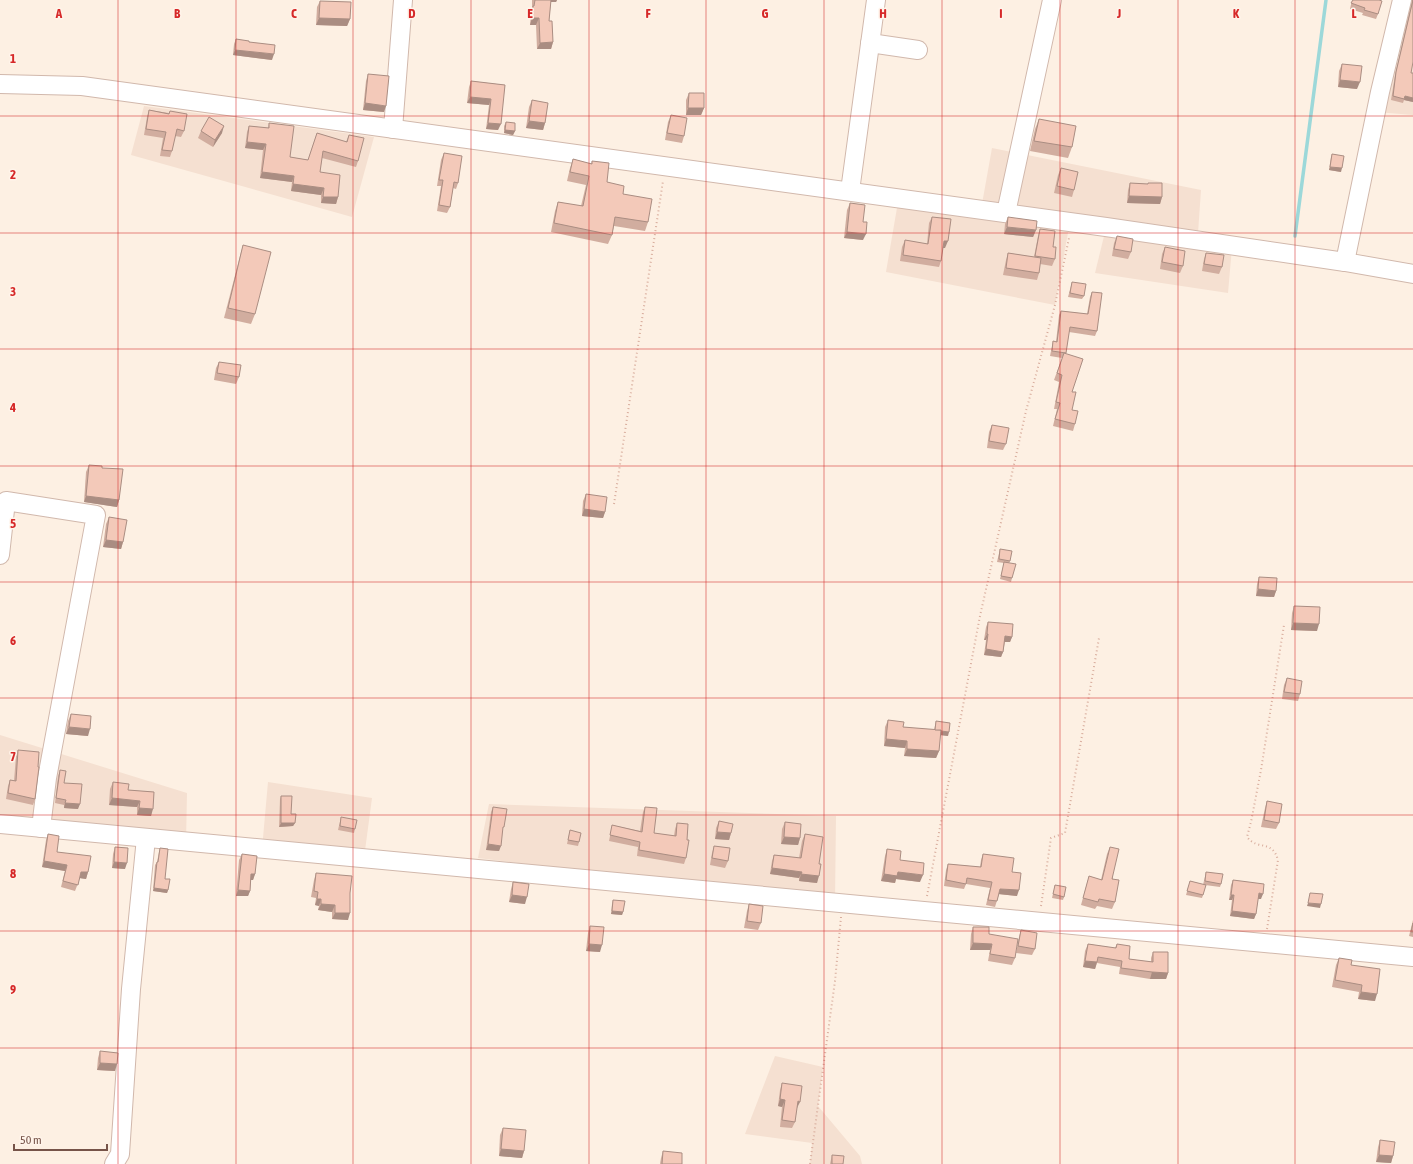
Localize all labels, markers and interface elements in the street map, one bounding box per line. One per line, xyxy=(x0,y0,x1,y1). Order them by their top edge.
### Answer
text: A xyxy=(55,6,63,21)
text: B xyxy=(174,6,181,21)
text: C xyxy=(291,6,297,21)
text: D xyxy=(408,6,416,21)
text: E xyxy=(527,6,533,21)
text: F xyxy=(645,6,651,21)
text: G xyxy=(762,6,769,21)
text: H xyxy=(879,6,887,21)
text: I xyxy=(999,6,1003,21)
text: J xyxy=(1116,6,1121,21)
text: K xyxy=(1233,6,1240,21)
text: L xyxy=(1351,6,1357,21)
text: 1 xyxy=(10,51,16,66)
text: 2 xyxy=(10,167,16,182)
text: 3 xyxy=(10,284,16,299)
text: 4 xyxy=(9,400,16,415)
text: 5 xyxy=(10,516,16,531)
text: 6 xyxy=(10,633,16,648)
text: 7 xyxy=(10,749,16,764)
text: 8 xyxy=(10,866,16,881)
text: 9 xyxy=(10,982,16,997)
scale bar xyxy=(14,1126,107,1152)
text: 50 m xyxy=(20,1133,42,1147)

